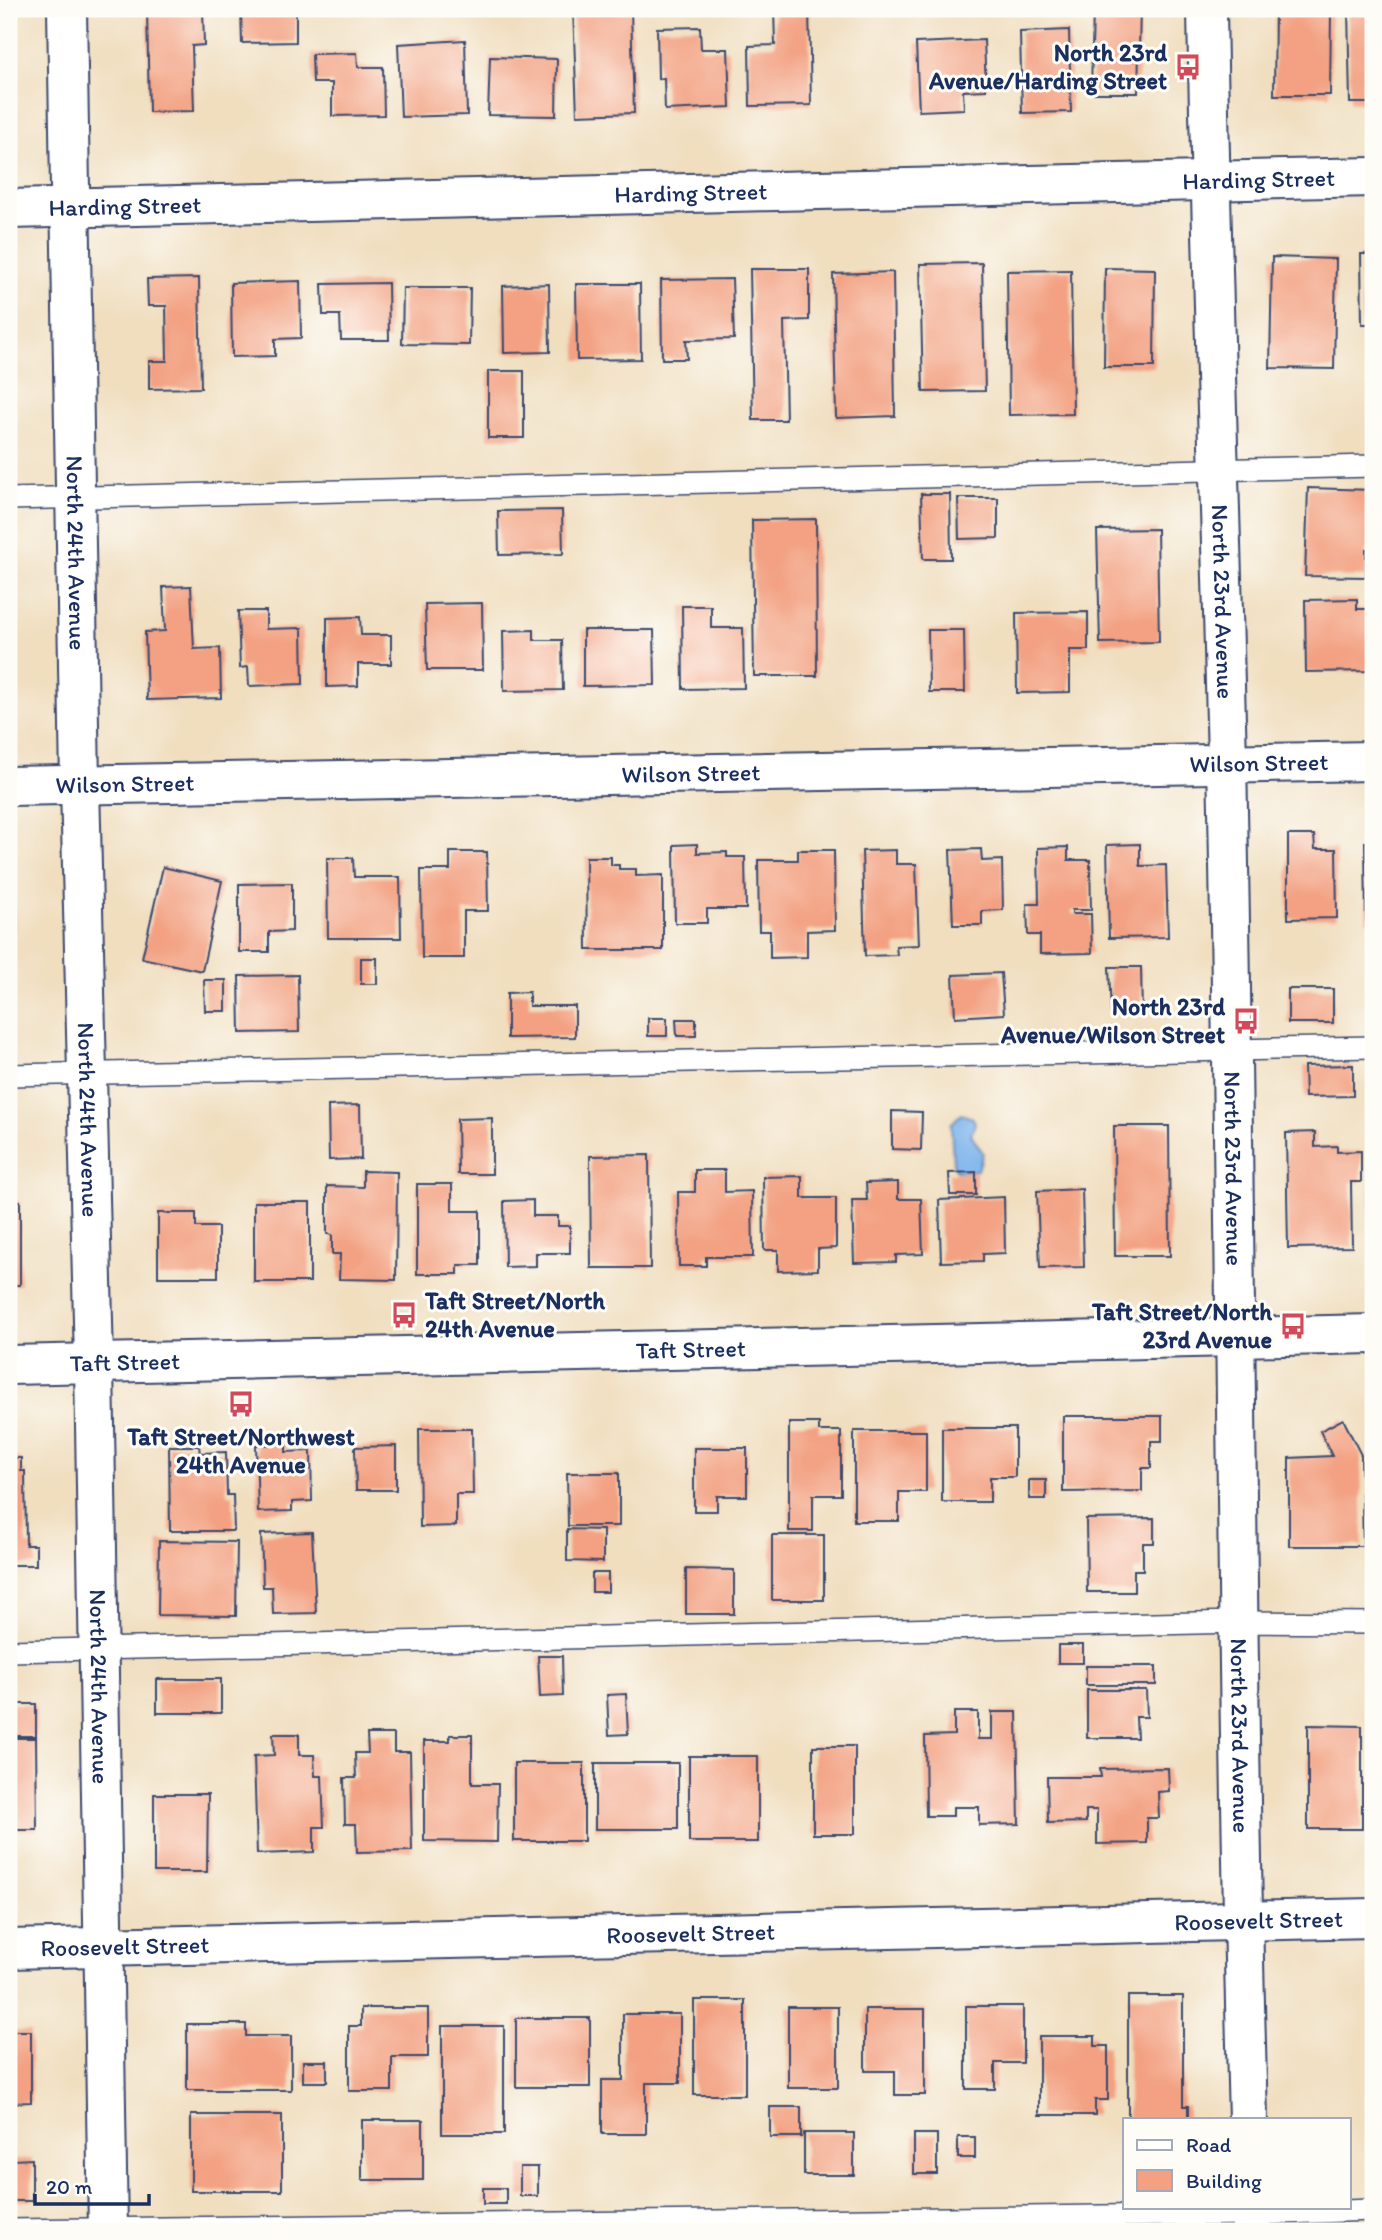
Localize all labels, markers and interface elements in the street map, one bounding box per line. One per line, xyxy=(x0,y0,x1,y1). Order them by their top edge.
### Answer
place label: North 23rd Avenue/Harding Street xyxy=(928,38,1167,96)
bus stop icon: North 23rd Avenue/Harding Street xyxy=(1173,52,1203,82)
street label: Harding Street xyxy=(1182,163,1335,195)
street label: Harding Street xyxy=(614,176,768,209)
street label: Harding Street xyxy=(48,189,202,222)
street label: North 24th Avenue xyxy=(60,455,93,651)
street label: North 23rd Avenue xyxy=(1206,504,1240,700)
street label: Wilson Street xyxy=(1189,747,1329,778)
street label: Wilson Street xyxy=(621,757,761,789)
street label: Wilson Street xyxy=(55,768,195,799)
place label: North 23rd Avenue/Wilson Street xyxy=(1000,992,1225,1049)
bus stop icon: North 23rd Avenue/Wilson Street xyxy=(1231,1006,1261,1036)
street label: North 24th Avenue xyxy=(72,1022,105,1218)
street label: North 23rd Avenue xyxy=(1218,1071,1250,1266)
place label: Taft Street/North 24th Avenue xyxy=(424,1286,605,1343)
place label: Taft Street/North 23rd Avenue xyxy=(1091,1297,1272,1354)
bus stop icon: Taft Street/North 24th Avenue xyxy=(389,1300,419,1330)
bus stop icon: Taft Street/North 23rd Avenue xyxy=(1278,1311,1308,1341)
street label: Taft Street xyxy=(635,1333,746,1365)
street label: Taft Street xyxy=(70,1346,180,1378)
bus stop icon: Taft Street/Northwest 24th Avenue xyxy=(226,1389,256,1419)
place label: Taft Street/Northwest 24th Avenue xyxy=(126,1422,355,1479)
street label: North 24th Avenue xyxy=(84,1589,116,1784)
street label: North 23rd Avenue xyxy=(1225,1638,1257,1833)
street label: Roosevelt Street xyxy=(1174,1904,1343,1937)
street label: Roosevelt Street xyxy=(606,1917,776,1949)
street label: Roosevelt Street xyxy=(40,1929,210,1962)
legend xyxy=(1123,2118,1350,2208)
text: Road xyxy=(1186,2132,1232,2157)
scale bar xyxy=(35,2163,149,2207)
text: Building xyxy=(1186,2168,1262,2193)
text: 20 m xyxy=(46,2174,93,2199)

